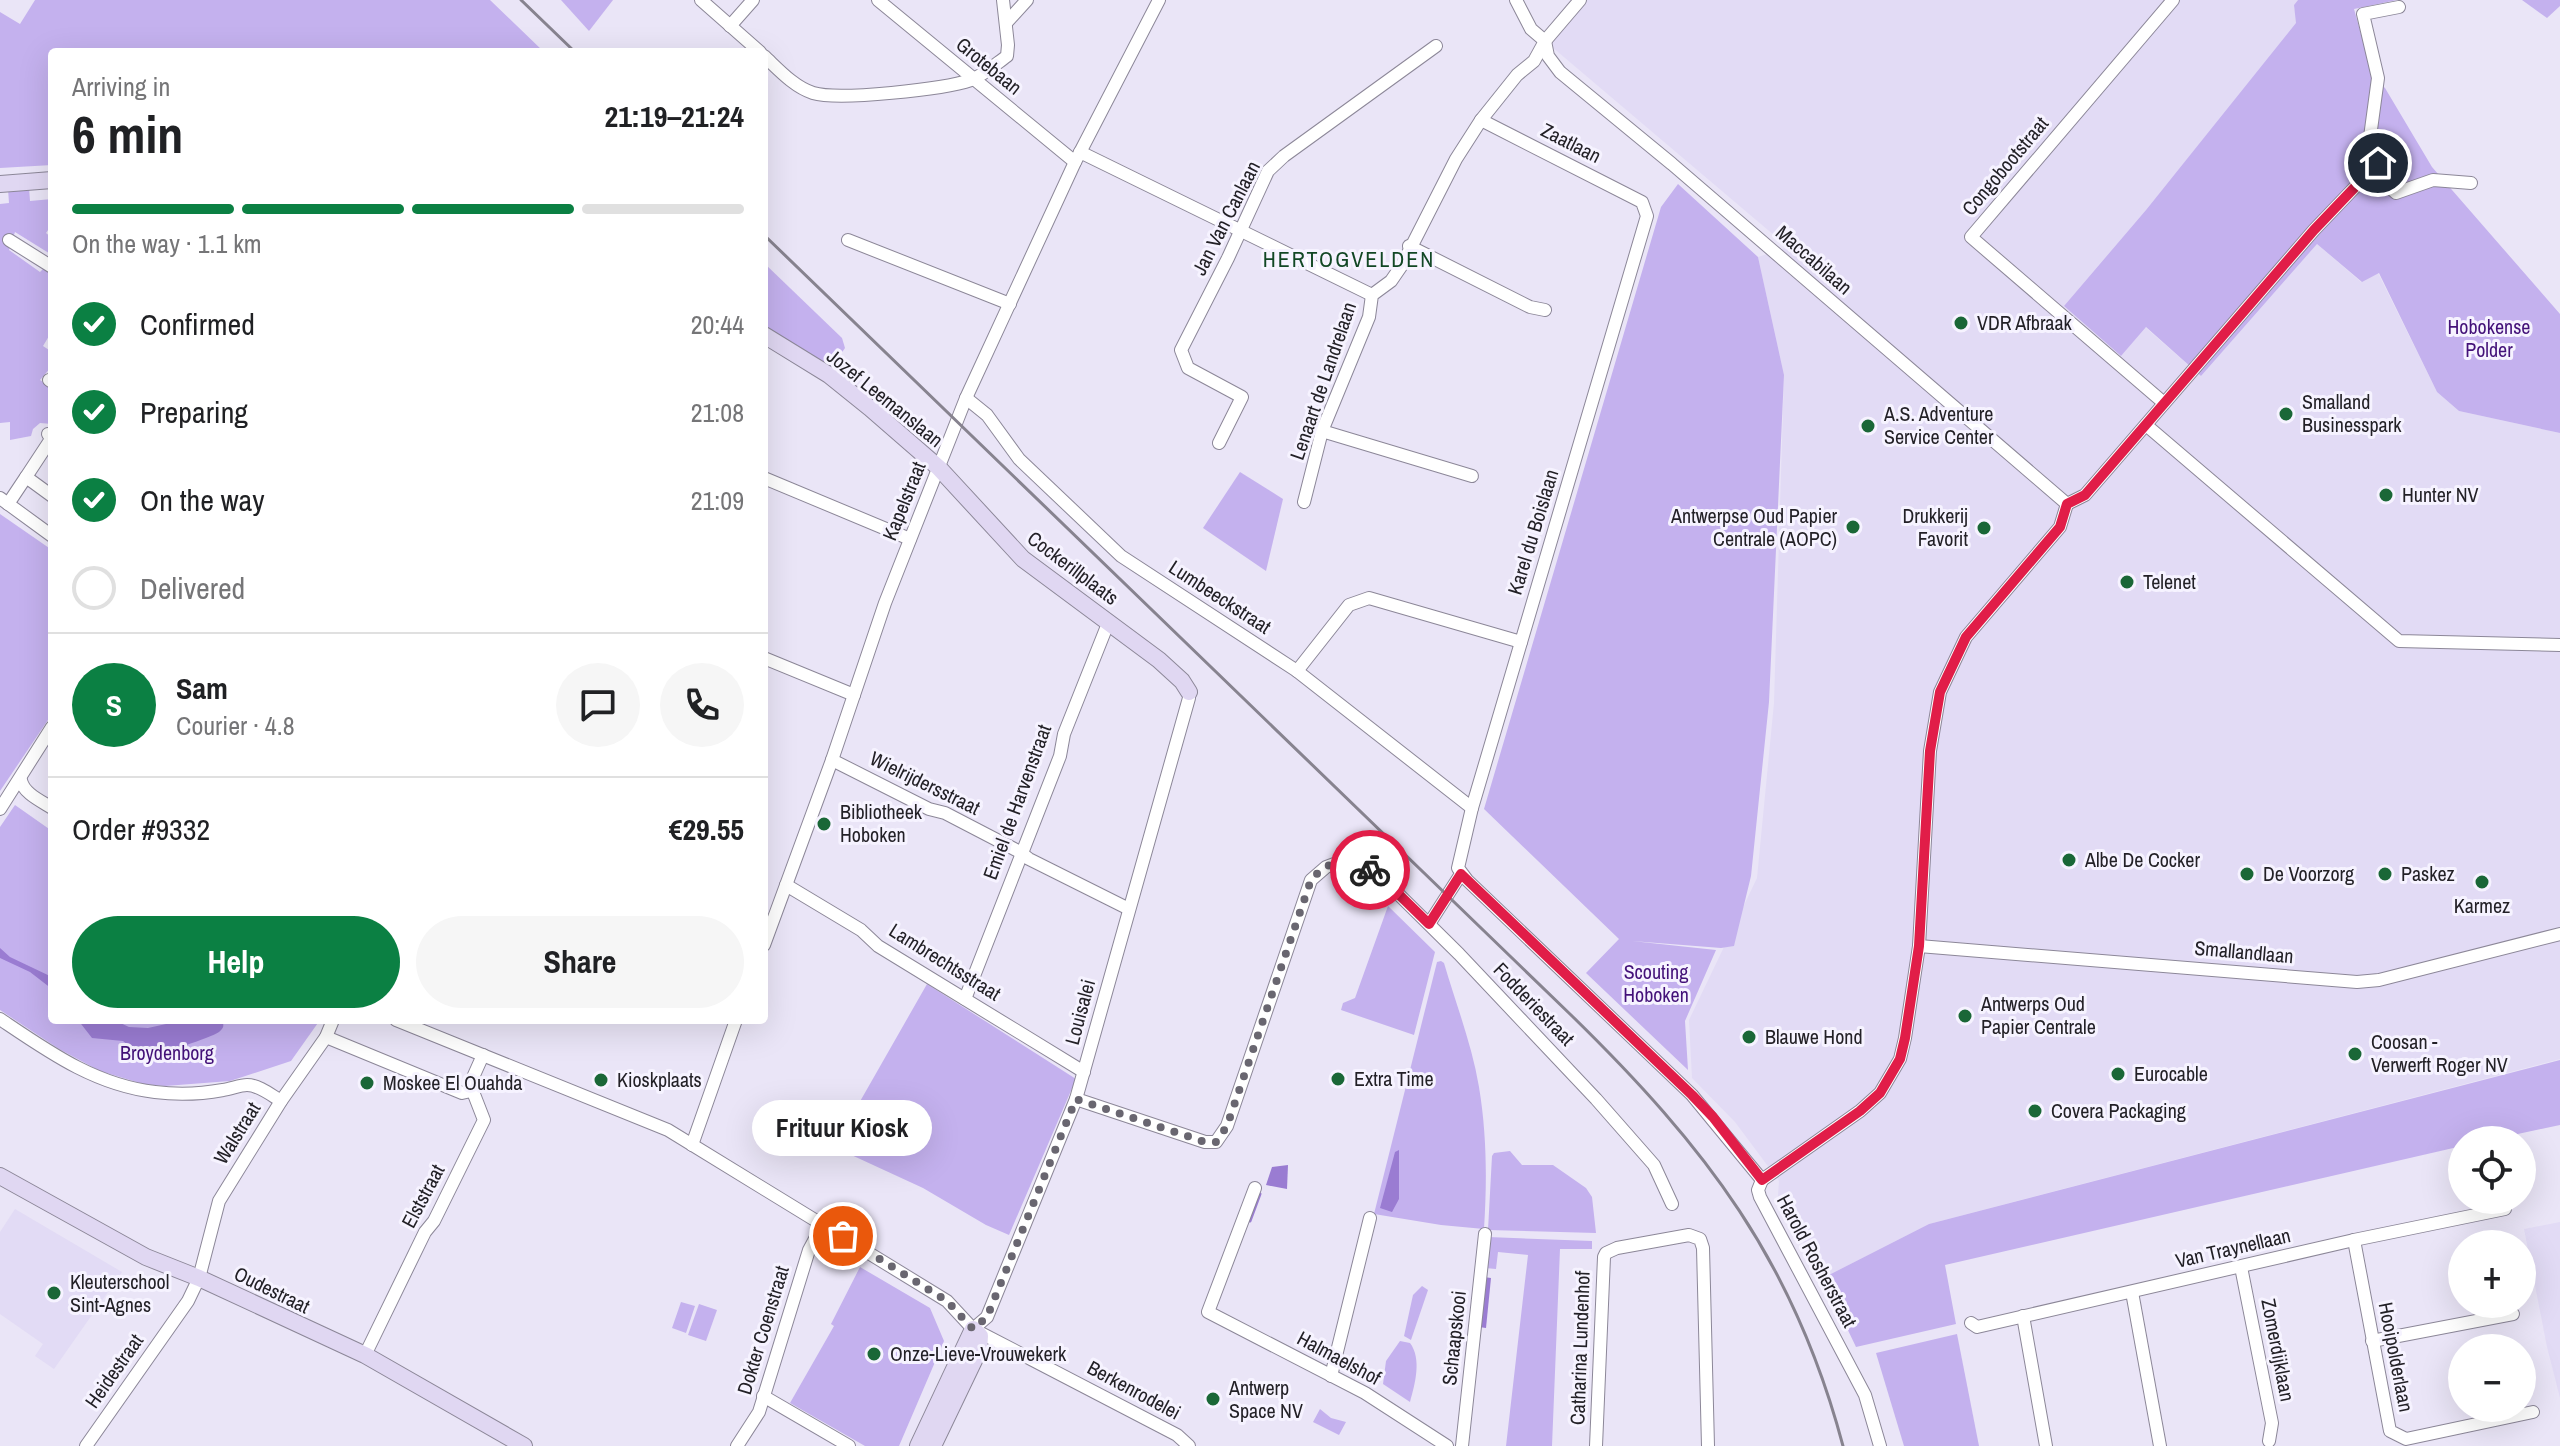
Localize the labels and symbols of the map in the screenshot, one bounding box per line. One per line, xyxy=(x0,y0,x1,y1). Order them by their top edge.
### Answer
street label: Grotebaan xyxy=(951,31,1028,100)
street label: Congobootstraat xyxy=(1955,110,2054,221)
street label: Zaatlaan xyxy=(1537,116,1606,169)
pin xyxy=(2344,129,2412,197)
street label: Jan Van Canlaan xyxy=(1185,156,1266,279)
street label: Maccabilaan xyxy=(1770,219,1858,300)
district label: HERTOGVELDEN xyxy=(1263,244,1435,274)
street label: Lenaart de Landrelaan xyxy=(1283,298,1362,463)
place label: VDR Afbraak xyxy=(1977,309,2073,336)
park label: Hobokense Polder xyxy=(2448,313,2530,363)
marker: VDR Afbraak xyxy=(1952,314,1970,332)
street label: Jozef Leemanslaan xyxy=(822,342,949,453)
place label: Smalland Businesspark xyxy=(2302,388,2402,438)
place label: A.S. Adventure Service Center xyxy=(1883,400,1994,450)
marker: Smalland Businesspark xyxy=(2277,405,2295,423)
marker: A.S. Adventure Service Center xyxy=(1859,417,1877,435)
street label: Kapelstraat xyxy=(875,457,932,544)
street label: Karel du Boislaan xyxy=(1501,466,1564,598)
place label: Hunter NV xyxy=(2402,481,2479,508)
marker: Hunter NV xyxy=(2377,486,2395,504)
place label: Antwerpse Oud Papier Centrale (AOPC) xyxy=(1670,502,1838,552)
place label: Drukkerij Favorit xyxy=(1902,502,1968,552)
marker: Antwerpse Oud Papier Centrale (AOPC) xyxy=(1844,518,1862,536)
marker: Drukkerij Favorit xyxy=(1975,519,1993,537)
street label: Cockerillplaats xyxy=(1022,524,1124,611)
street label: Lumbeeckstraat xyxy=(1164,553,1277,640)
place label: Telenet xyxy=(2143,568,2196,595)
marker: Telenet xyxy=(2118,573,2136,591)
street label: Emiel de Harvenstraat xyxy=(976,720,1057,883)
street label: Wielrijdersstraat xyxy=(866,744,985,821)
place label: Bibliotheek Hoboken xyxy=(840,798,923,848)
marker: Bibliotheek Hoboken xyxy=(815,815,833,833)
courier xyxy=(1330,830,1410,910)
place label: Albe De Cocker xyxy=(2084,846,2200,873)
marker: Albe De Cocker xyxy=(2060,851,2078,869)
place label: De Voorzorg xyxy=(2263,860,2354,887)
place label: Paskez xyxy=(2401,860,2455,887)
marker: De Voorzorg xyxy=(2238,865,2256,883)
marker: Paskez xyxy=(2376,865,2394,883)
marker: Karmez xyxy=(2473,873,2491,891)
place label: Karmez xyxy=(2454,892,2510,919)
street label: Lambrechtsstraat xyxy=(884,917,1007,1007)
street label: Smallandlaan xyxy=(2193,934,2295,969)
street label: Fodderiestraat xyxy=(1488,956,1581,1051)
park label: Scouting Hoboken xyxy=(1623,958,1689,1008)
street label: Louisalei xyxy=(1058,976,1101,1048)
place label: Antwerps Oud Papier Centrale xyxy=(1980,990,2096,1040)
marker: Antwerps Oud Papier Centrale xyxy=(1956,1007,1974,1025)
place label: Blauwe Hond xyxy=(1765,1023,1863,1050)
marker: Blauwe Hond xyxy=(1740,1028,1758,1046)
place label: Coosan - Verwerft Roger NV xyxy=(2371,1028,2508,1078)
park label: Broydenborg xyxy=(120,1039,214,1066)
marker: Coosan - Verwerft Roger NV xyxy=(2346,1045,2364,1063)
place label: Eurocable xyxy=(2134,1060,2208,1087)
place label: Extra Time xyxy=(1354,1065,1434,1092)
marker: Eurocable xyxy=(2109,1065,2127,1083)
place label: Kioskplaats xyxy=(617,1066,702,1093)
place label: Moskee El Ouahda xyxy=(383,1069,522,1096)
marker: Extra Time xyxy=(1329,1070,1347,1088)
marker: Kioskplaats xyxy=(592,1071,610,1089)
marker: Moskee El Ouahda xyxy=(358,1074,376,1092)
street label: Walstraat xyxy=(207,1096,266,1169)
place label: Covera Packaging xyxy=(2051,1097,2186,1124)
callout: Frituur Kiosk xyxy=(753,1100,933,1156)
marker: Covera Packaging xyxy=(2026,1102,2044,1120)
street label: Elststraat xyxy=(395,1159,451,1232)
street label: Harold Rosherstraat xyxy=(1771,1190,1864,1332)
pin xyxy=(809,1202,877,1270)
street label: Van Traynellaan xyxy=(2173,1221,2293,1274)
street label: Oudestraat xyxy=(230,1260,315,1320)
street label: Dokter Coenstraat xyxy=(730,1262,795,1397)
place label: Kleuterschool Sint-Agnes xyxy=(70,1268,169,1318)
street label: Catharina Lundenhof xyxy=(1563,1270,1596,1425)
marker: Kleuterschool Sint-Agnes xyxy=(45,1284,63,1302)
street label: Schaapskooi xyxy=(1435,1289,1472,1387)
street label: Zomerdijklaan xyxy=(2255,1296,2302,1403)
street label: Hooipolderlaan xyxy=(2373,1300,2420,1414)
street label: Halmaelshof xyxy=(1293,1324,1386,1391)
street label: Heidestraat xyxy=(78,1328,149,1413)
place label: Onze-Lieve-Vrouwekerk xyxy=(890,1340,1067,1367)
marker: Onze-Lieve-Vrouwekerk xyxy=(865,1345,883,1363)
street label: Berkenrodelei xyxy=(1083,1354,1186,1425)
place label: Antwerp Space NV xyxy=(1228,1374,1303,1424)
marker: Antwerp Space NV xyxy=(1204,1390,1222,1408)

